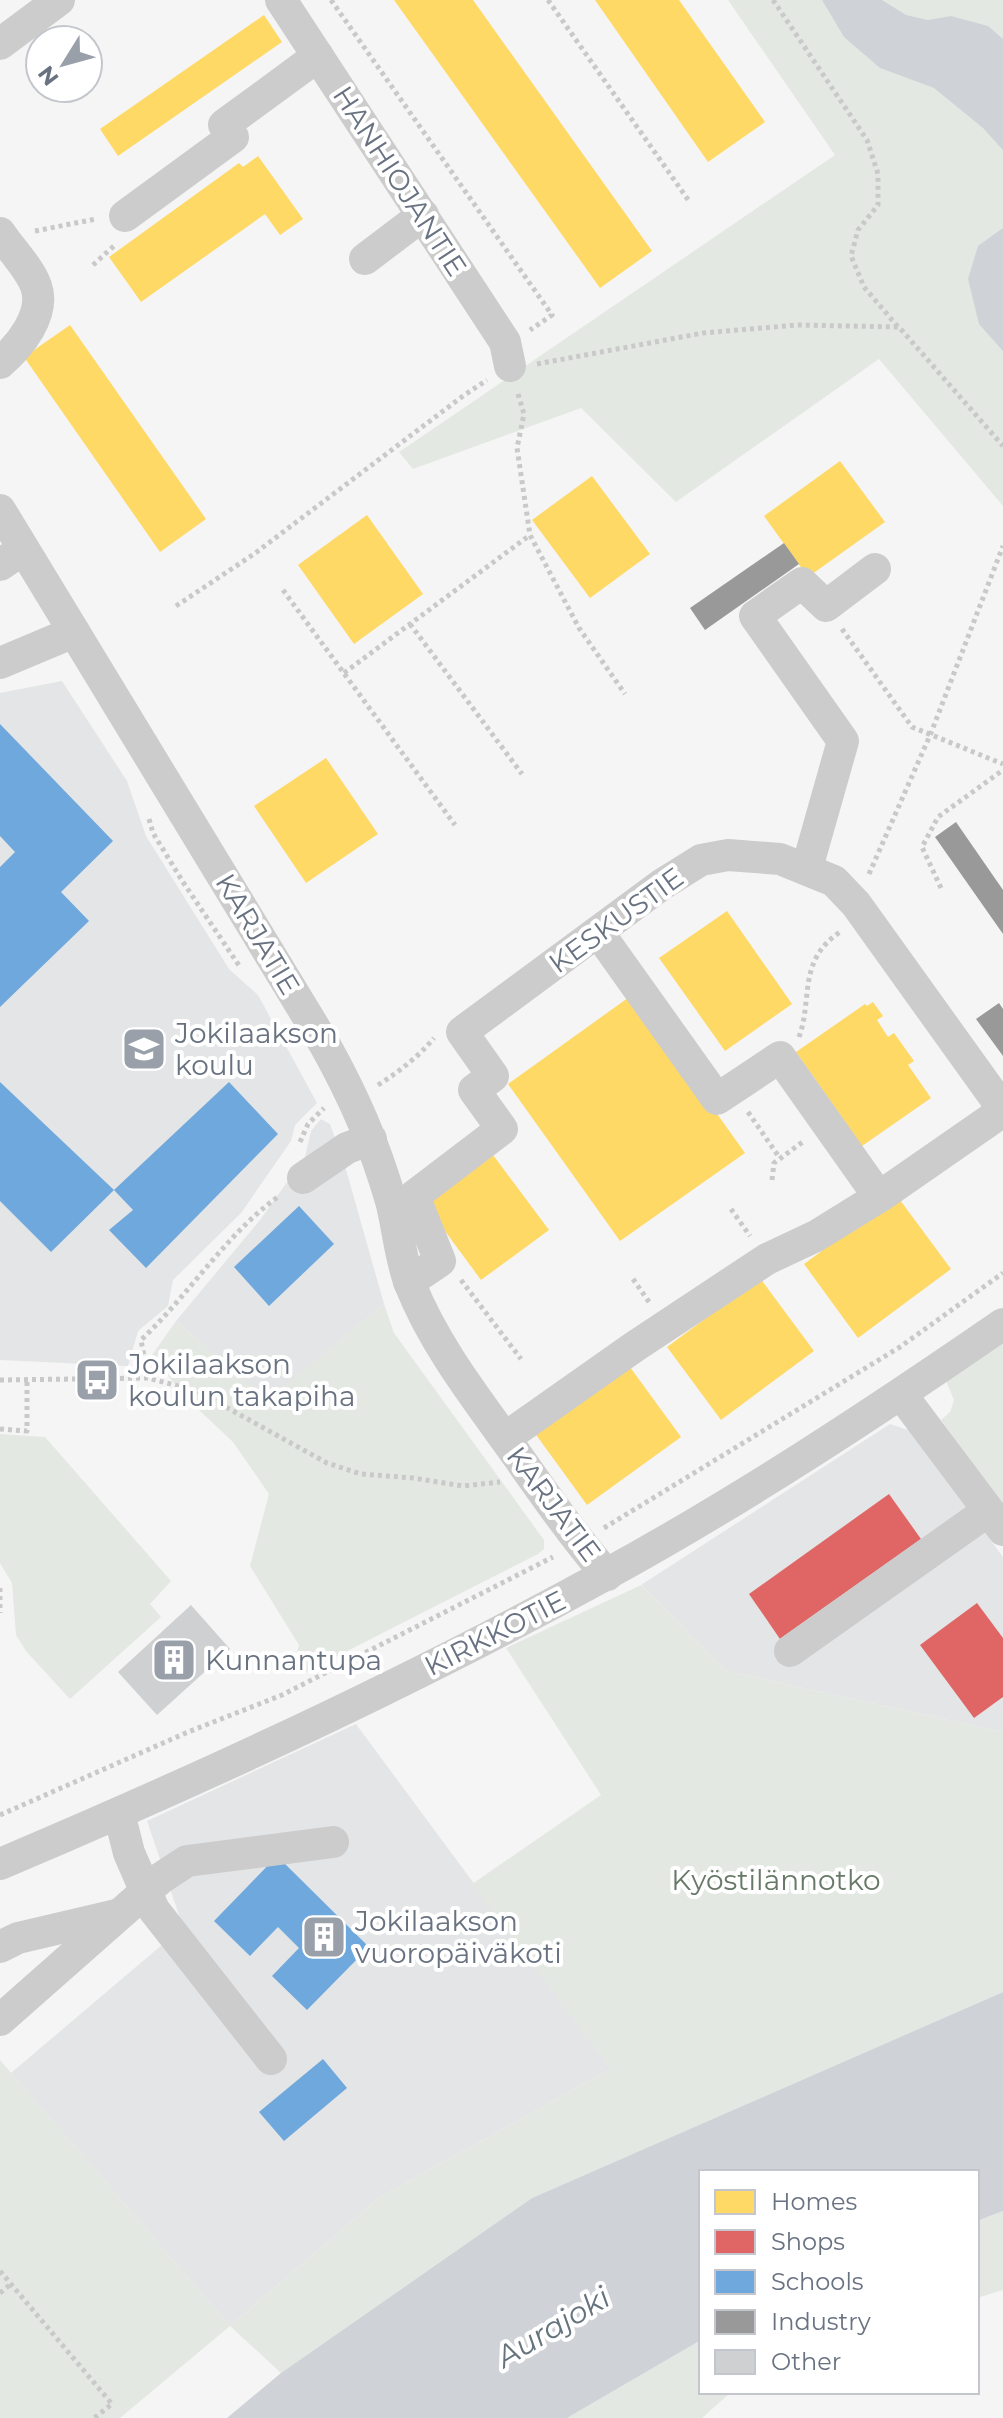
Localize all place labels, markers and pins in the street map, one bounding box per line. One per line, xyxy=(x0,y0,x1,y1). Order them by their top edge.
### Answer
place label: Jokilaakson koulu xyxy=(174,1016,338,1082)
school or university icon: Jokilaakson koulu xyxy=(120,1025,168,1073)
place label: Jokilaakson koulun takapiha xyxy=(127,1347,355,1413)
bus stop icon: Jokilaakson koulun takapiha xyxy=(73,1356,121,1404)
building icon: Kunnantupa xyxy=(150,1636,198,1684)
place label: Kunnantupa xyxy=(205,1643,382,1677)
place label: Jokilaakson vuoropäiväkoti xyxy=(354,1904,562,1970)
building icon: Jokilaakson vuoropäiväkoti xyxy=(300,1913,348,1961)

